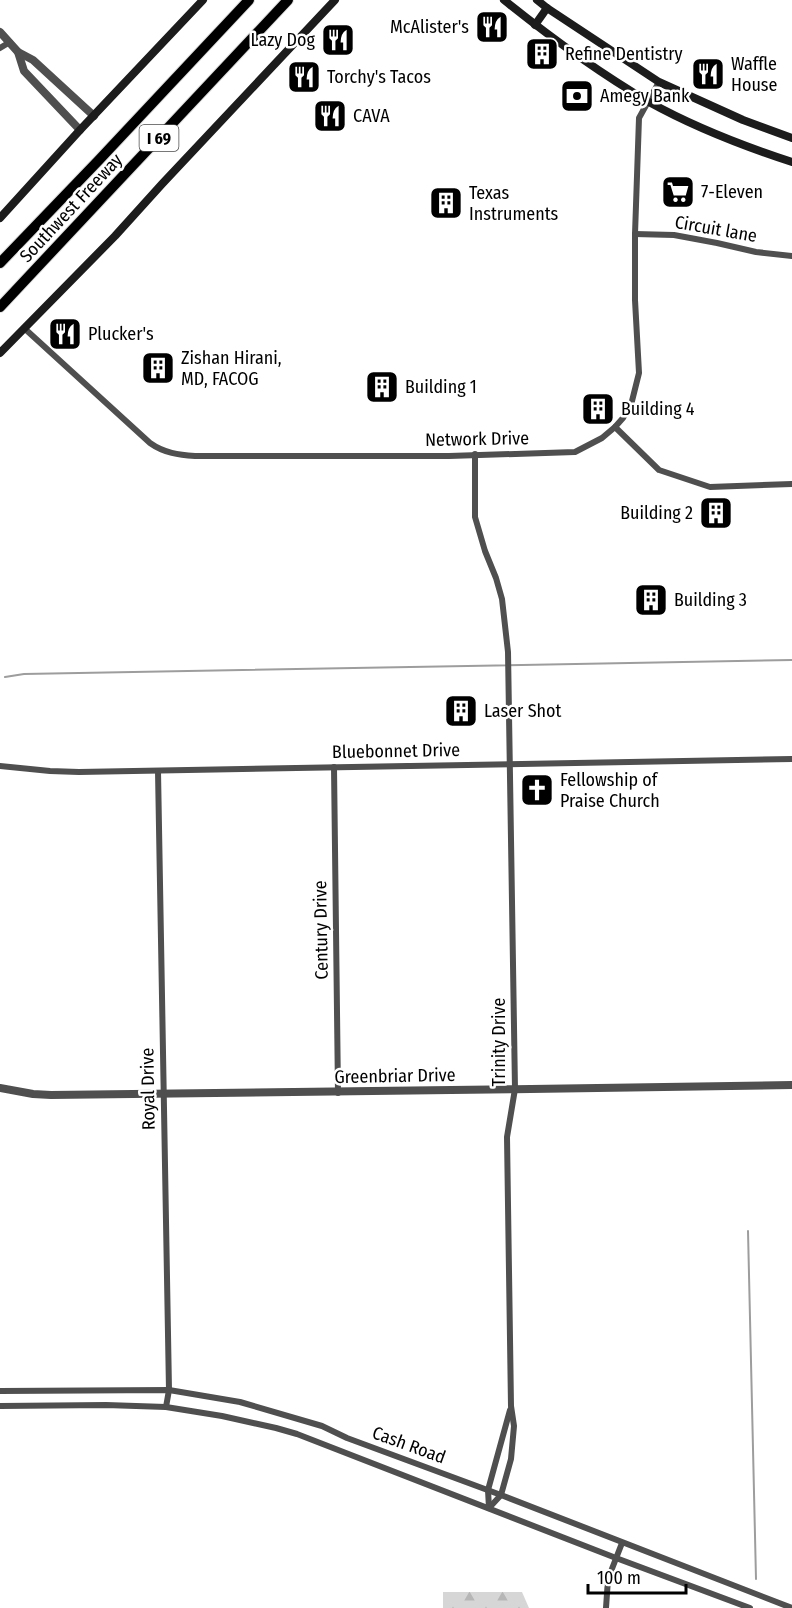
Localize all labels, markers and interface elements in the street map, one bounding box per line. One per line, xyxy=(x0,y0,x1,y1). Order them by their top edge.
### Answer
restaurant icon: McAlister's xyxy=(474,9,510,45)
place label: McAlister's xyxy=(390,16,469,38)
restaurant icon: Lazy Dog xyxy=(320,22,356,58)
place label: Lazy Dog xyxy=(251,29,316,51)
building icon: Refine Dentistry xyxy=(524,36,560,72)
place label: Refine Dentistry xyxy=(565,43,683,65)
place label: Waffle House xyxy=(731,53,777,96)
restaurant icon: Waffle House xyxy=(690,56,726,92)
restaurant icon: Torchy's Tacos xyxy=(286,59,322,95)
place label: Torchy's Tacos xyxy=(327,66,431,88)
bank icon: Amegy Bank xyxy=(559,78,595,114)
place label: Amegy Bank xyxy=(600,85,690,107)
restaurant icon: CAVA xyxy=(312,98,348,134)
place label: CAVA xyxy=(353,105,390,127)
road number: I 69 xyxy=(140,125,178,151)
street label: Southwest Freeway xyxy=(15,149,127,267)
supermarket icon: 7-Eleven xyxy=(660,174,696,210)
place label: 7-Eleven xyxy=(701,181,763,203)
place label: Texas Instruments xyxy=(469,182,559,225)
building icon: Texas Instruments xyxy=(428,185,464,221)
street label: Circuit lane xyxy=(673,211,759,247)
restaurant icon: Plucker's xyxy=(47,316,83,352)
place label: Plucker's xyxy=(88,323,154,345)
place label: Zishan Hirani, MD, FACOG xyxy=(181,347,282,390)
building icon: Zishan Hirani, MD, FACOG xyxy=(140,350,176,386)
building icon: Building 1 xyxy=(364,369,400,405)
place label: Building 1 xyxy=(405,376,477,398)
building icon: Building 4 xyxy=(580,391,616,427)
place label: Building 4 xyxy=(621,398,695,420)
street label: Network Drive xyxy=(425,427,529,451)
building icon: Building 2 xyxy=(698,495,734,531)
place label: Building 2 xyxy=(620,502,693,524)
building icon: Building 3 xyxy=(633,582,669,618)
place label: Building 3 xyxy=(674,589,747,611)
building icon: Laser Shot xyxy=(443,693,479,729)
place label: Laser Shot xyxy=(484,700,562,722)
street label: Bluebonnet Drive xyxy=(332,739,460,763)
place label: Fellowship of Praise Church xyxy=(560,769,660,812)
church icon: Fellowship of Praise Church xyxy=(519,772,555,808)
street label: Century Drive xyxy=(309,880,333,980)
street label: Trinity Drive xyxy=(488,997,510,1086)
street label: Royal Drive xyxy=(136,1047,160,1130)
street label: Greenbriar Drive xyxy=(334,1064,456,1088)
street label: Cash Road xyxy=(369,1422,449,1468)
scale bar xyxy=(588,1557,686,1595)
text: 100 m xyxy=(597,1567,641,1589)

